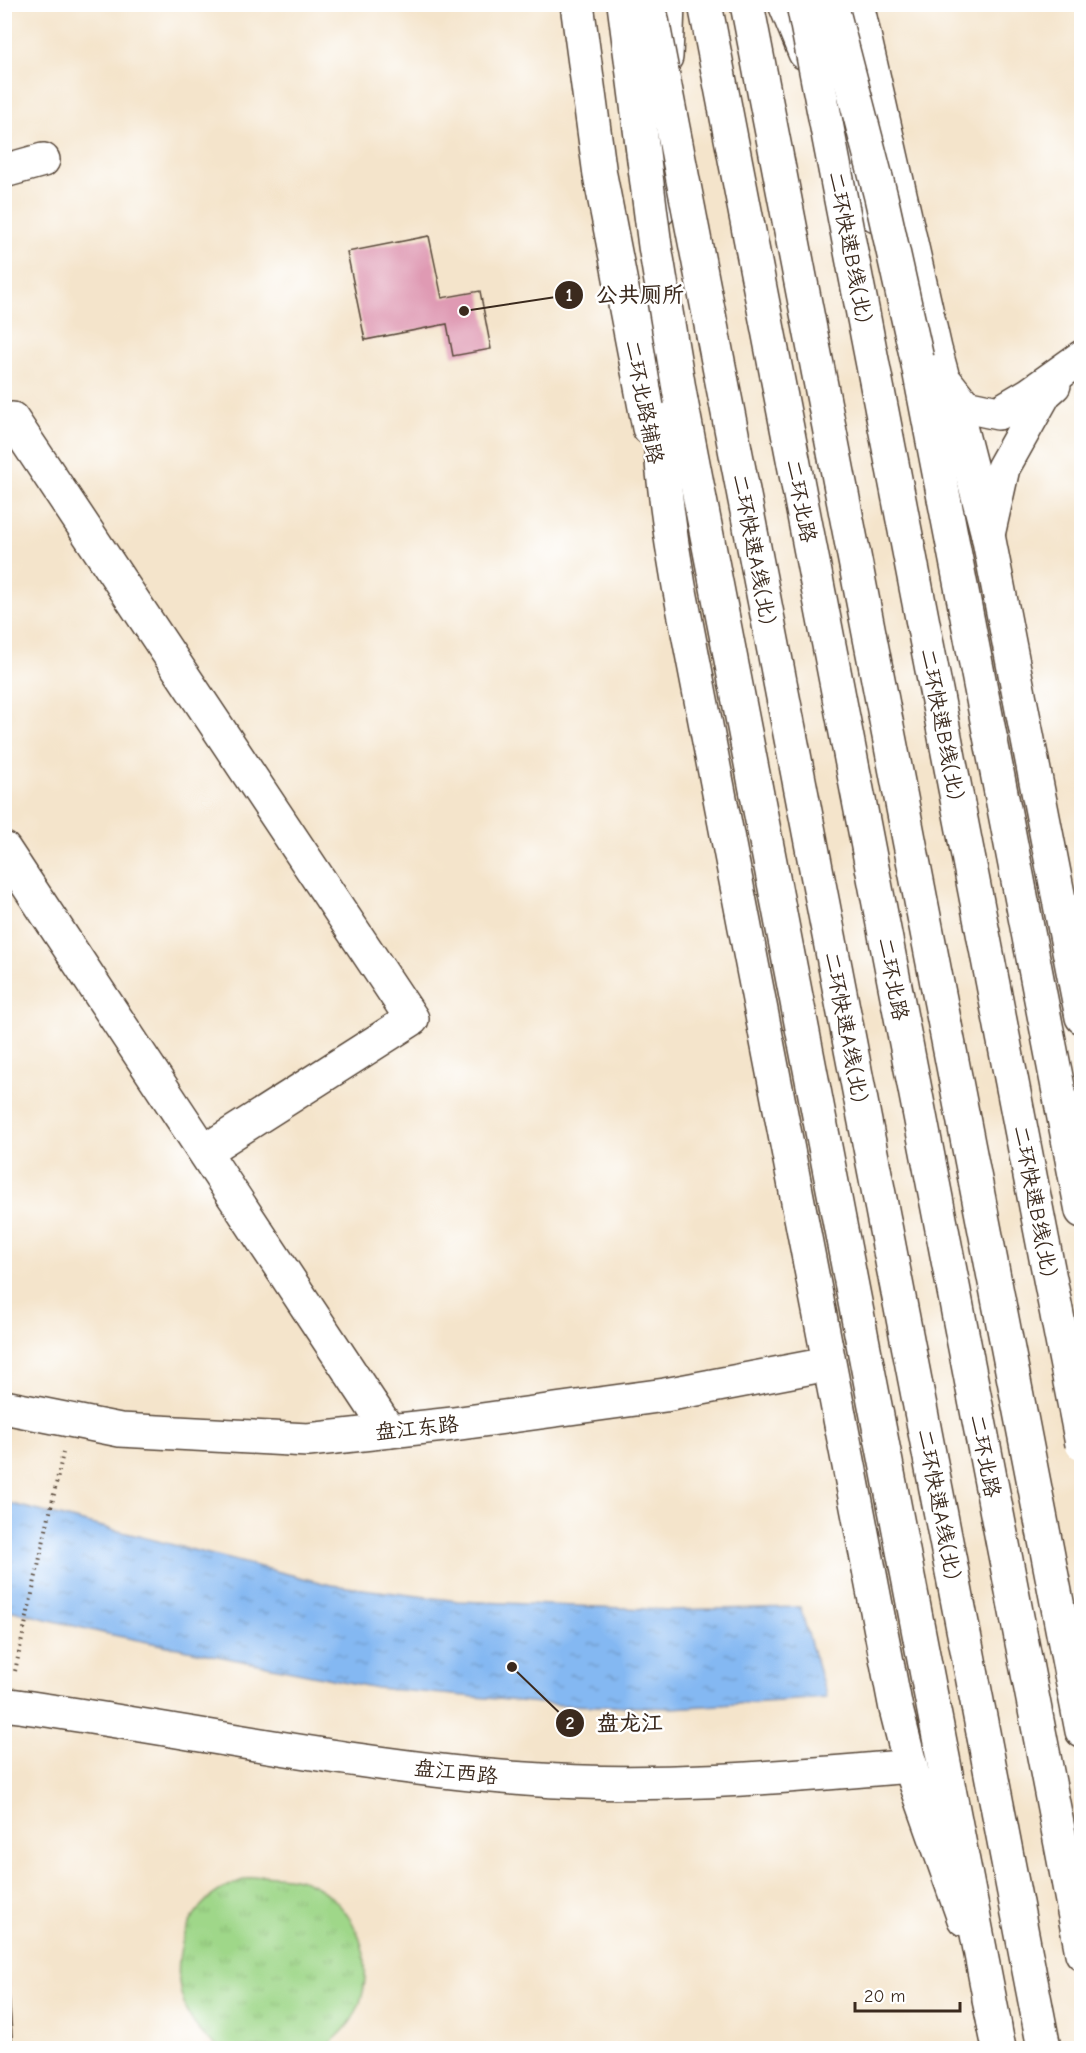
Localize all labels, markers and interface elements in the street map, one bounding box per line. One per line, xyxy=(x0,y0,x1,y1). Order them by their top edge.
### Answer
street label: 二环快速B线(北) xyxy=(824,169,876,325)
callout: 公共厕所 xyxy=(554,275,696,315)
text: 公共厕所 xyxy=(596,282,684,308)
text: 1 xyxy=(565,285,573,306)
street label: 二环北路辅路 xyxy=(620,338,668,466)
street label: 二环北路 xyxy=(781,457,821,545)
street label: 二环快速A线(北) xyxy=(728,472,780,626)
street label: 二环快速B线(北) xyxy=(916,646,968,802)
street label: 二环北路 xyxy=(873,935,913,1023)
street label: 二环快速A线(北) xyxy=(820,950,872,1104)
street label: 二环快速B线(北) xyxy=(1009,1123,1061,1279)
street label: 盘江东路 xyxy=(374,1412,460,1444)
street label: 二环北路 xyxy=(965,1412,1005,1500)
street label: 二环快速A线(北) xyxy=(913,1427,965,1581)
callout: 盘龙江 xyxy=(555,1703,675,1743)
text: 盘龙江 xyxy=(597,1710,663,1736)
text: 2 xyxy=(566,1713,575,1734)
street label: 盘江西路 xyxy=(413,1756,499,1788)
scale bar xyxy=(855,1975,960,2013)
text: 20 m xyxy=(864,1986,905,2007)

